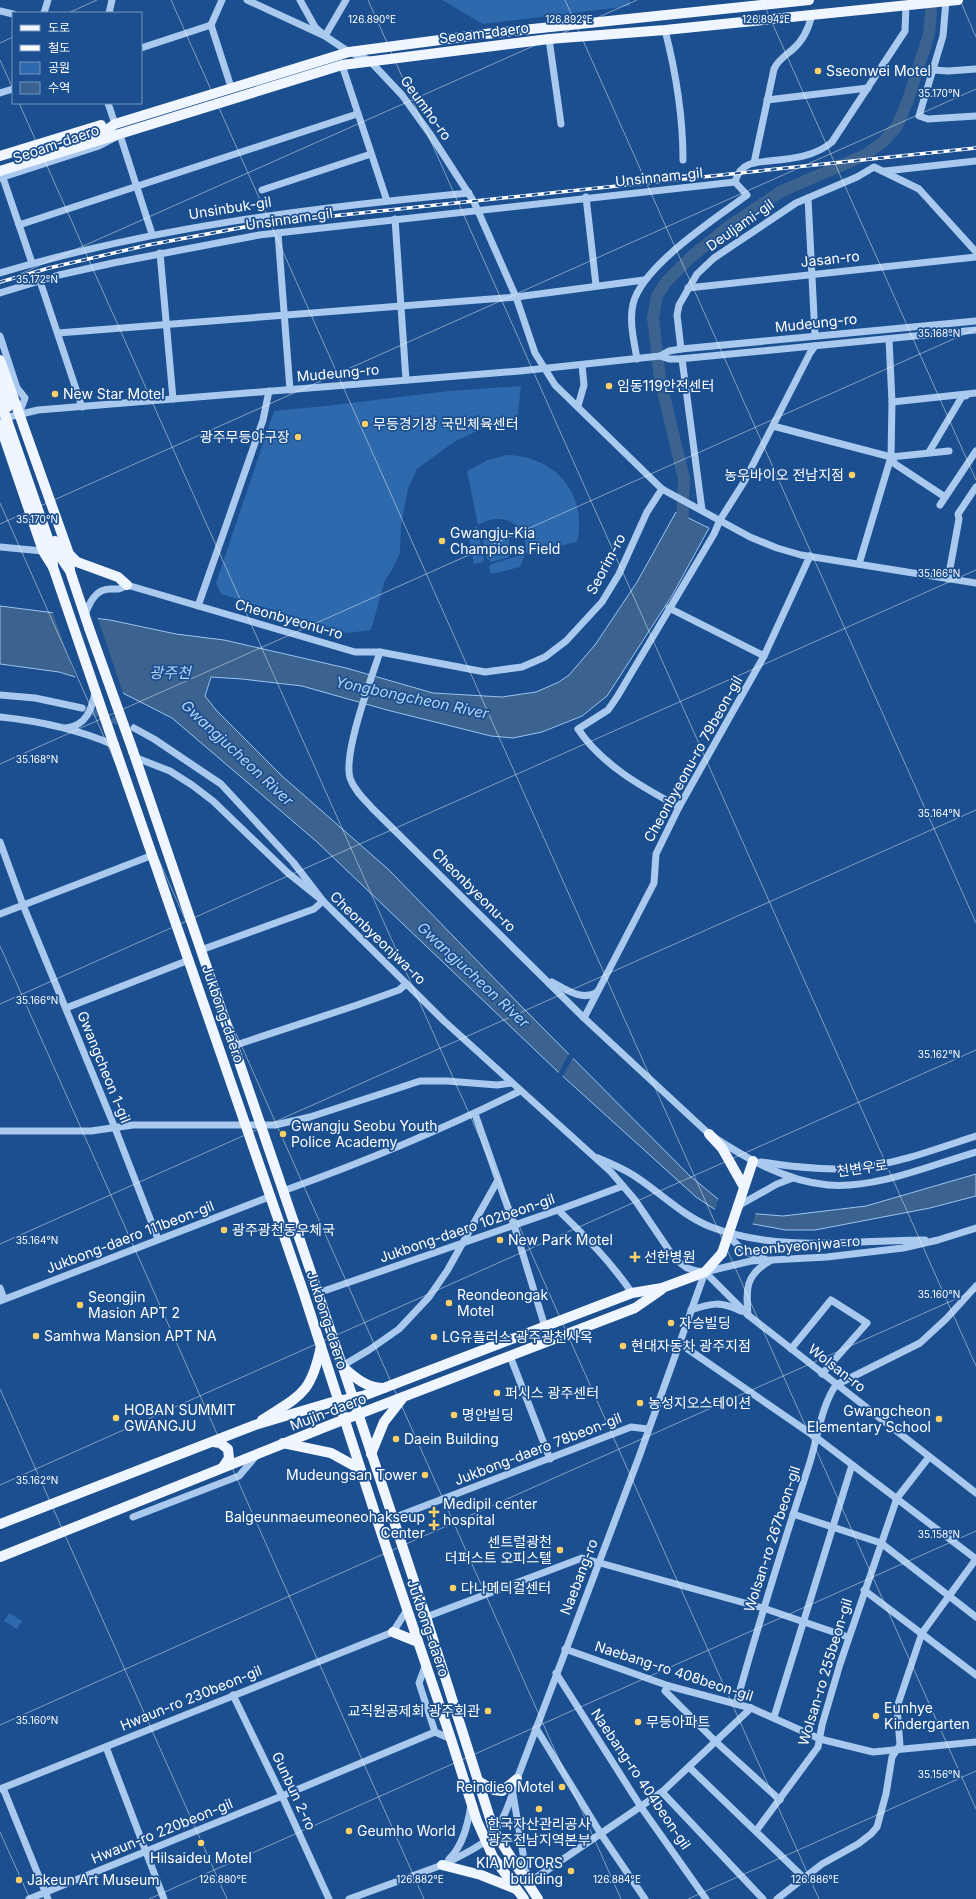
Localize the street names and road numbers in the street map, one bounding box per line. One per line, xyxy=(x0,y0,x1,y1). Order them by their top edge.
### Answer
street label: Seoam-daero xyxy=(438,19,530,46)
street label: Geumho-ro xyxy=(397,72,456,143)
street label: Seoam-daero xyxy=(10,121,101,166)
street label: Unsinnam-gil xyxy=(614,163,704,190)
street label: Unsinbuk-gil xyxy=(187,193,272,222)
street label: Deuljami-gil xyxy=(703,195,777,254)
street label: Unsinnam-gil xyxy=(244,204,334,233)
street label: Jasan-ro xyxy=(800,247,860,270)
street label: Mudeung-ro xyxy=(774,310,858,335)
street label: Mudeung-ro xyxy=(296,360,380,385)
street label: Seorim-ro xyxy=(582,530,629,597)
street label: Cheonbyeonu-ro xyxy=(233,595,345,642)
street label: Cheonbyeonu-ro 79beon-gil xyxy=(640,673,745,845)
street label: Cheonbyeonu-ro xyxy=(429,844,520,935)
street label: Cheonbyeonjwa-ro xyxy=(327,888,430,988)
street label: Jukbong-daero xyxy=(199,963,248,1065)
street label: Gwangcheon 1-gil xyxy=(74,1008,135,1125)
street label: 천변우로 xyxy=(835,1155,889,1180)
street label: Jukbong-daero 102beon-gil xyxy=(377,1189,557,1266)
street label: Jukbong-daero 111beon-gil xyxy=(43,1197,216,1276)
street label: Cheonbyeonjwa-ro xyxy=(733,1232,861,1259)
street label: Jukbong-daero xyxy=(304,1269,351,1371)
street label: Wolsan-ro xyxy=(805,1340,869,1395)
street label: Mujin-daero xyxy=(287,1389,368,1434)
street label: Jukbong-daero 78beon-gil xyxy=(452,1409,624,1488)
street label: Wolsan-ro 267beon-gil xyxy=(740,1464,803,1614)
street label: Naebang-ro xyxy=(556,1536,601,1617)
street label: Jukbong-daero xyxy=(404,1577,453,1679)
street label: Wolsan-ro 255beon-gil xyxy=(794,1596,855,1747)
street label: Naebang-ro 408beon-gil xyxy=(593,1637,756,1704)
street label: Hwaun-ro 230beon-gil xyxy=(117,1661,264,1734)
street label: Naebang-ro 404beon-gil xyxy=(588,1705,695,1852)
street label: Gunbun 2-ro xyxy=(269,1749,320,1833)
street label: Hwaun-ro 220beon-gil xyxy=(89,1794,235,1867)

